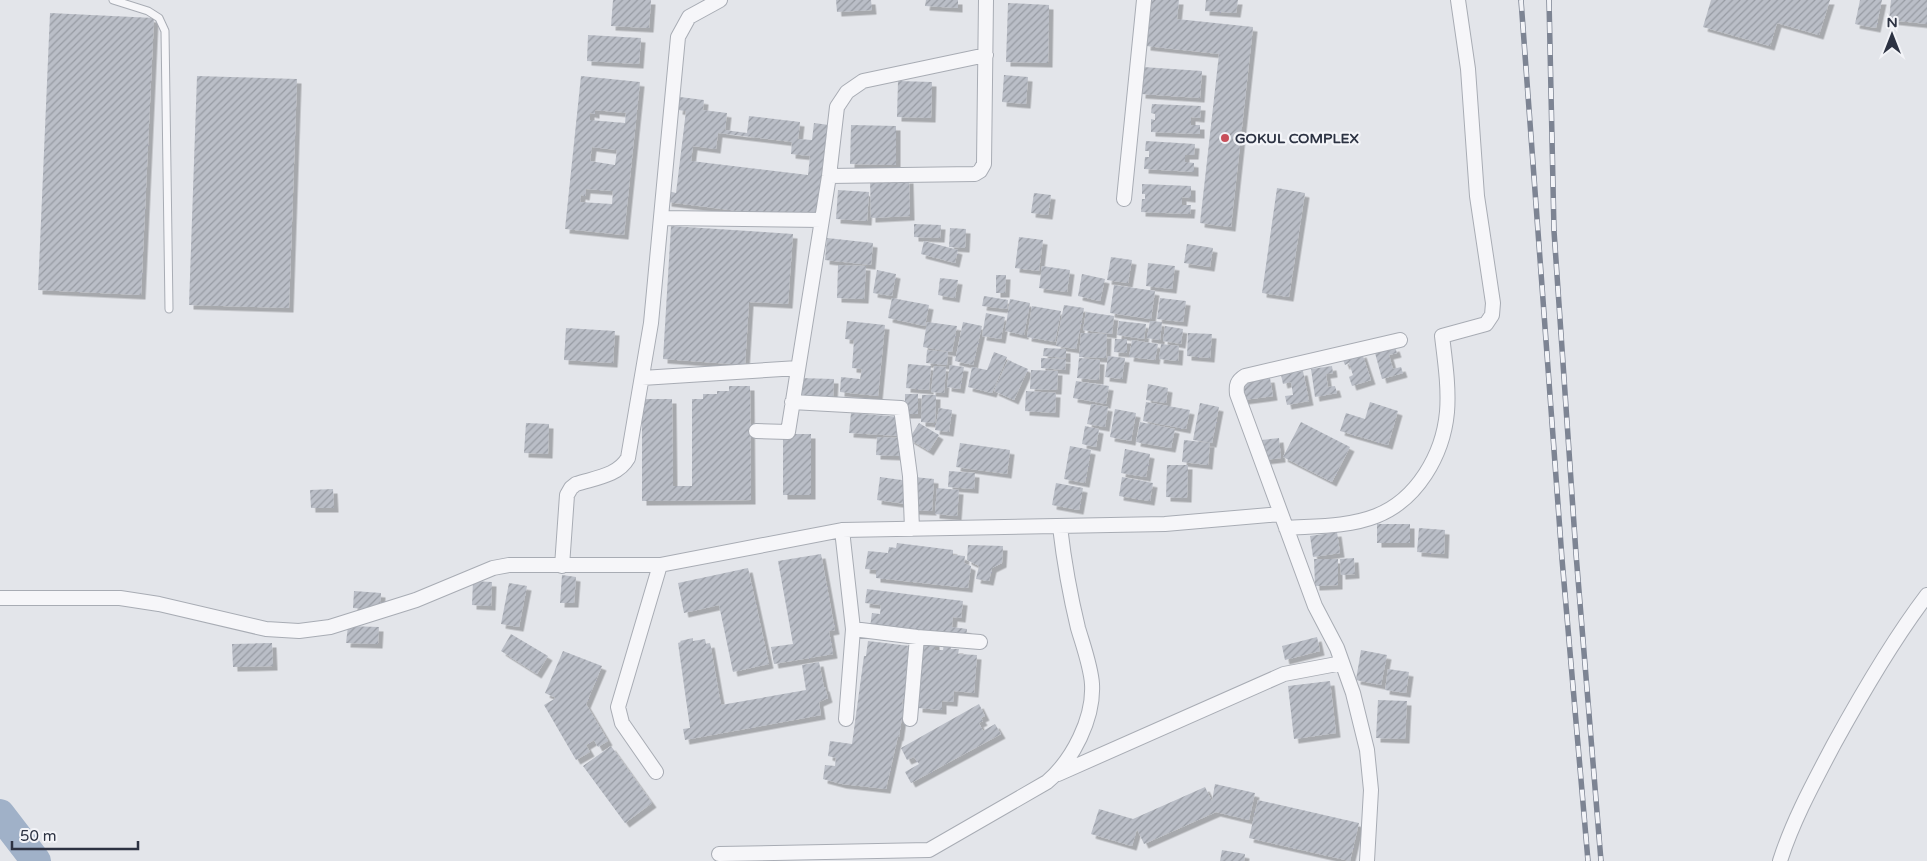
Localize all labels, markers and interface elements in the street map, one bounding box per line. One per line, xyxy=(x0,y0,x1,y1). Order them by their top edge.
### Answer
north arrow xyxy=(1867,10,1917,60)
text: N xyxy=(1886,14,1898,31)
place label: GOKUL COMPLEX xyxy=(1235,130,1359,147)
marker: GOKUL COMPLEX xyxy=(1219,132,1231,144)
scale bar xyxy=(12,818,139,850)
text: 50 m xyxy=(20,827,57,845)

